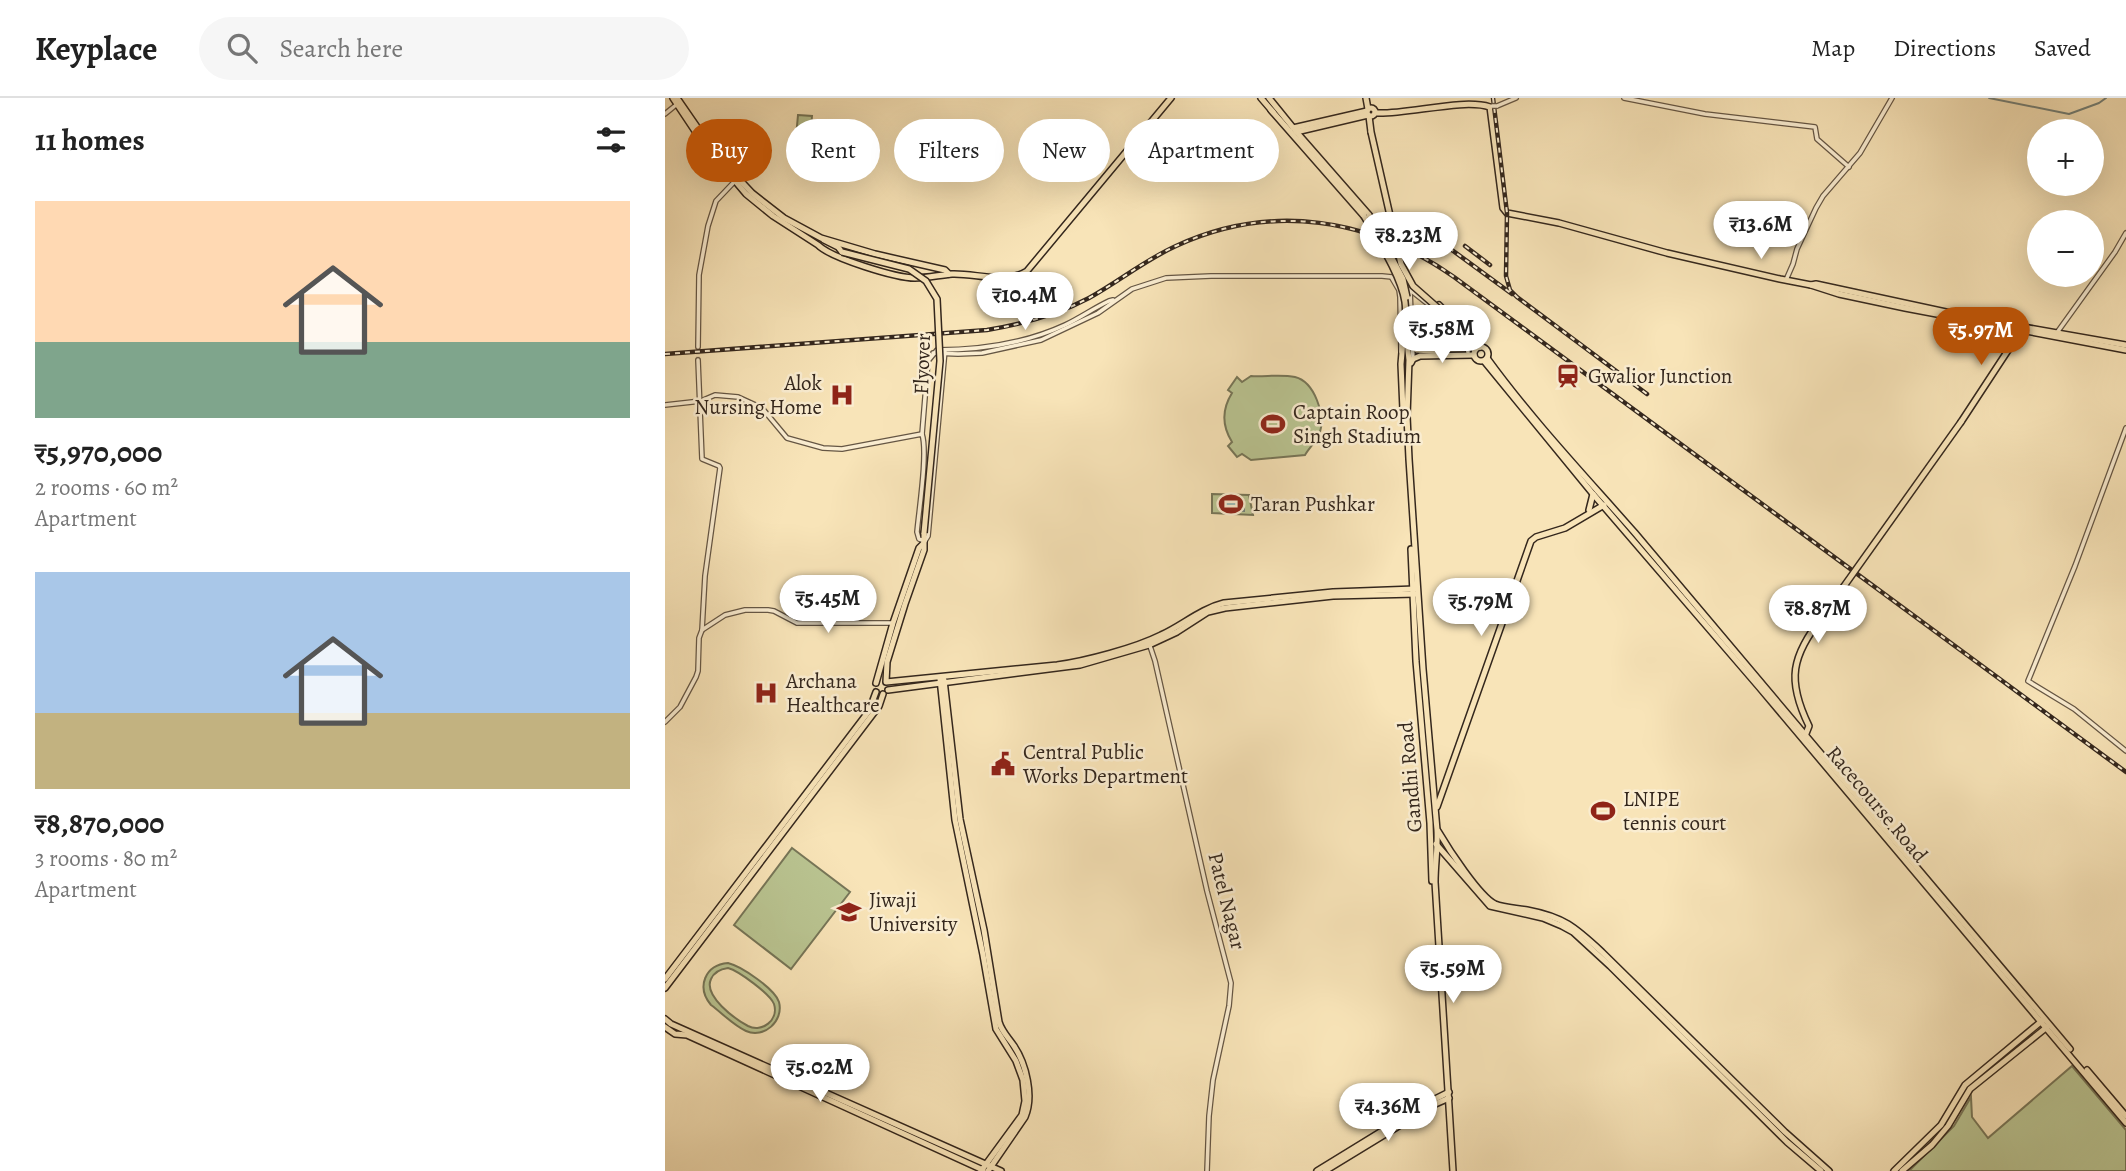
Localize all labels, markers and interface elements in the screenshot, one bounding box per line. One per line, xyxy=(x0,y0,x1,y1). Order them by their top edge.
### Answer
search box xyxy=(199,17,689,80)
text: Keyplace xyxy=(35,26,157,71)
icon: search xyxy=(223,29,261,67)
text: Search here xyxy=(279,31,403,66)
text: Map xyxy=(1811,32,1855,64)
text: Directions xyxy=(1893,32,1996,64)
text: Saved xyxy=(2034,32,2091,64)
chip: Buy xyxy=(686,119,772,182)
chip: Rent xyxy=(786,119,880,182)
chip: Filters xyxy=(894,119,1004,182)
chip: New xyxy=(1018,119,1110,182)
chip: Apartment xyxy=(1124,119,1279,182)
map controls xyxy=(2027,119,2104,287)
button: + xyxy=(2027,119,2104,196)
text: 11 homes xyxy=(35,120,145,160)
icon: filters xyxy=(592,121,630,159)
pin: ₹13.6M xyxy=(1704,202,1818,261)
text: ₹13.6M xyxy=(1729,208,1793,239)
button: − xyxy=(2027,210,2104,287)
pin: ₹8.23M xyxy=(1352,212,1466,272)
text: ₹8.23M xyxy=(1376,219,1442,250)
icon: home xyxy=(270,247,396,373)
pin: ₹10.4M xyxy=(968,272,1082,332)
text: ₹10.4M xyxy=(993,279,1057,310)
pin: ₹5.58M xyxy=(1385,306,1499,365)
pin: ₹5.97M xyxy=(1924,308,2038,367)
text: ₹5.58M xyxy=(1410,312,1474,343)
text: ₹5.97M xyxy=(1949,314,2013,345)
street label: Flyover xyxy=(907,333,937,395)
station icon: Gwalior Junction xyxy=(1554,362,1582,390)
place label: Gwalior Junction xyxy=(1588,362,1732,390)
place label: Alok Nursing Home xyxy=(694,369,823,421)
hospital icon: Alok Nursing Home xyxy=(828,381,856,409)
place label: Captain Roop Singh Stadium xyxy=(1293,398,1421,450)
sports icon: Captain Roop Singh Stadium xyxy=(1259,410,1287,438)
text: ₹5,970,000 xyxy=(35,432,162,472)
text: 2 rooms · 60 m² xyxy=(35,472,178,503)
sports icon: Taran Pushkar xyxy=(1217,490,1245,518)
place label: Taran Pushkar xyxy=(1251,490,1375,518)
text: Apartment xyxy=(35,503,137,534)
pin: ₹5.45M xyxy=(771,575,885,635)
pin: ₹5.79M xyxy=(1424,578,1538,638)
text: ₹5.45M xyxy=(796,582,860,613)
text: ₹5.79M xyxy=(1449,585,1513,616)
pin: ₹8.87M xyxy=(1761,586,1875,645)
text: ₹8.87M xyxy=(1785,592,1851,623)
icon: home xyxy=(270,618,396,744)
place label: Archana Healthcare xyxy=(785,667,880,719)
hospital icon: Archana Healthcare xyxy=(752,679,780,707)
street label: Gandhi Road xyxy=(1391,720,1429,834)
place label: Central Public Works Department xyxy=(1022,738,1188,790)
street label: Racecourse Road xyxy=(1820,740,1935,869)
public building icon: Central Public Works Department xyxy=(989,750,1017,778)
place label: LNIPE tennis court xyxy=(1623,785,1726,837)
sports icon: LNIPE tennis court xyxy=(1589,797,1617,825)
text: ₹8,870,000 xyxy=(35,803,164,843)
text: 3 rooms · 80 m² xyxy=(35,843,177,874)
street label: Patel Nagar xyxy=(1201,850,1253,952)
text: Apartment xyxy=(35,874,137,905)
place label: Jiwaji University xyxy=(869,886,958,938)
school or university icon: Jiwaji University xyxy=(835,898,863,926)
pin: ₹5.59M xyxy=(1396,946,1510,1005)
text: ₹5.59M xyxy=(1421,952,1485,983)
pin: ₹5.02M xyxy=(763,1044,877,1104)
text: ₹5.02M xyxy=(787,1051,853,1082)
pin: ₹4.36M xyxy=(1331,1084,1445,1143)
text: ₹4.36M xyxy=(1355,1090,1421,1121)

